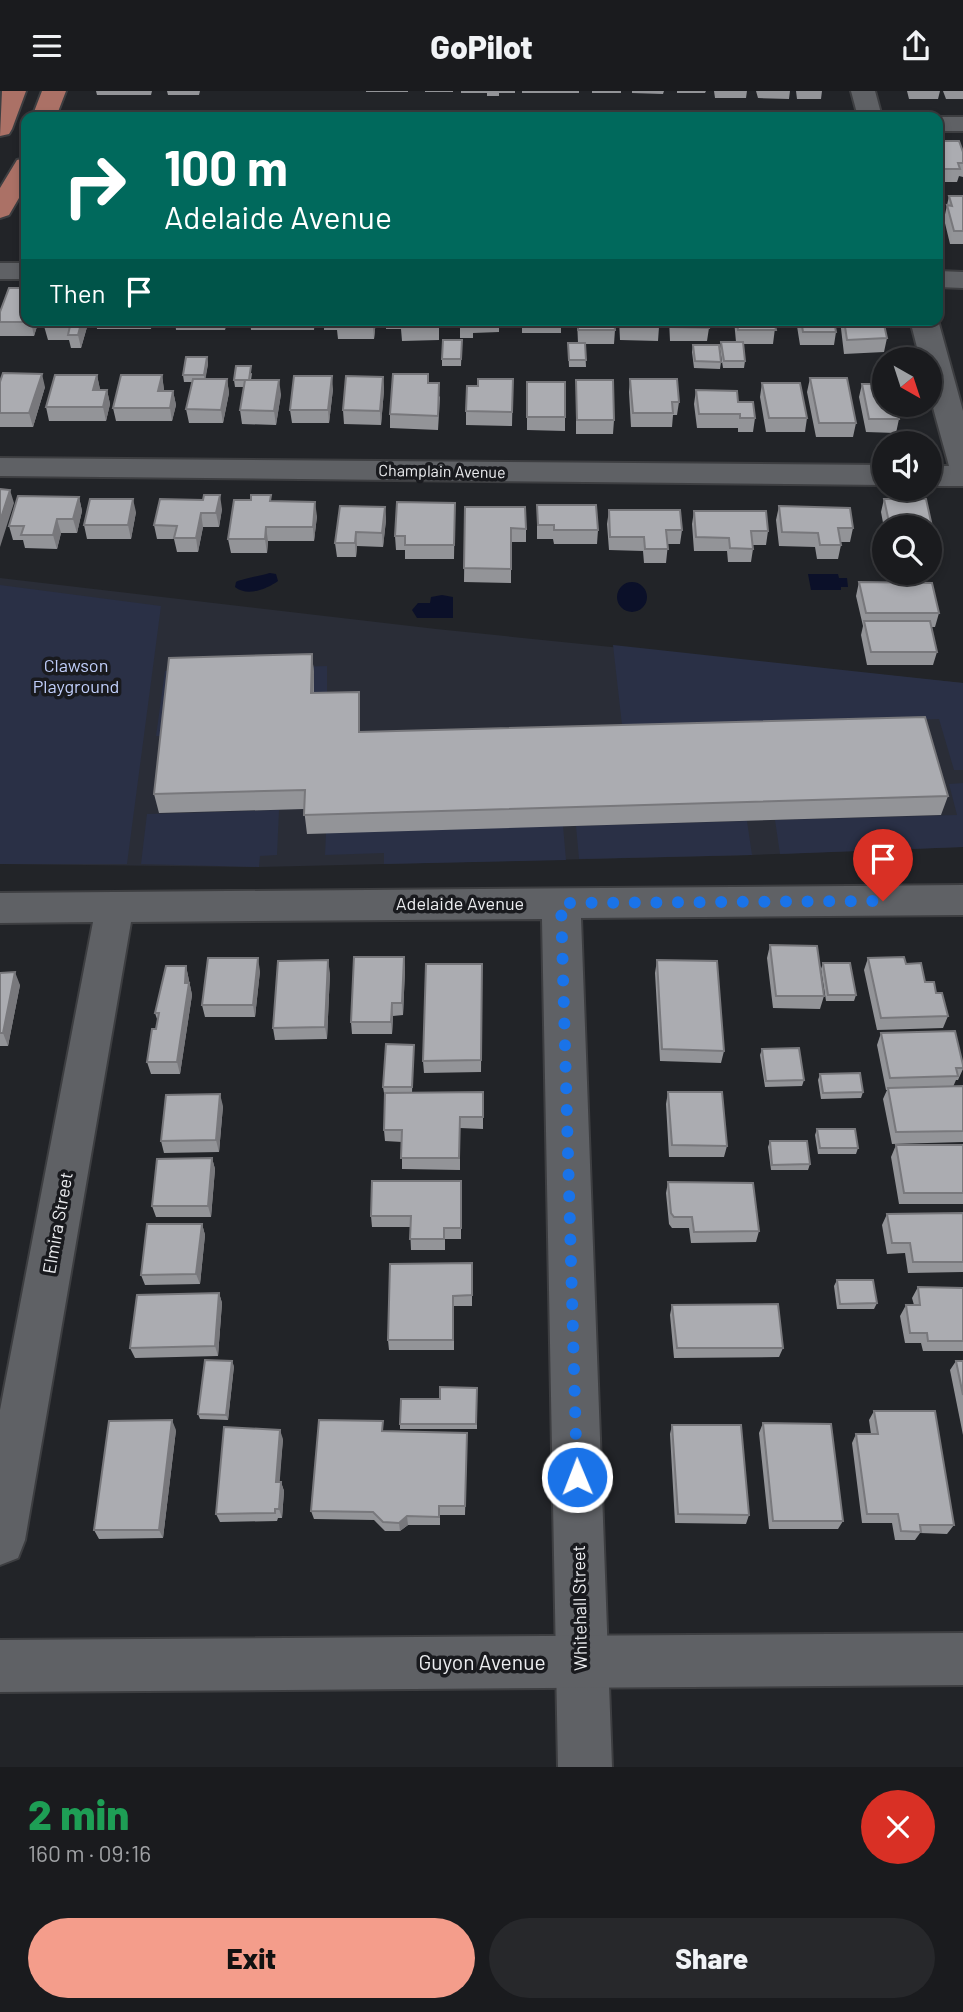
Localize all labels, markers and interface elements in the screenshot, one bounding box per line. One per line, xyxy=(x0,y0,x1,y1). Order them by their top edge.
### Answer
icon: menu xyxy=(28,27,66,65)
text: GoPilot xyxy=(430,27,533,65)
icon: share xyxy=(897,27,935,65)
text: 100 m xyxy=(164,137,288,196)
icon: right xyxy=(49,140,140,231)
text: Adelaide Avenue xyxy=(164,197,392,235)
icon: arrive xyxy=(120,273,158,311)
text: Then xyxy=(49,277,106,308)
north arrow xyxy=(872,347,942,417)
map controls xyxy=(872,347,942,585)
button: sound xyxy=(872,431,942,501)
street label: Champlain Avenue xyxy=(378,460,506,481)
button: search xyxy=(872,515,942,585)
park label: Clawson Playground xyxy=(33,654,119,697)
pin xyxy=(853,829,913,901)
icon: arrive xyxy=(864,840,902,878)
street label: Adelaide Avenue xyxy=(396,892,524,914)
street label: Elmira Street xyxy=(37,1170,77,1275)
position arrow xyxy=(540,1440,614,1514)
street label: Whitehall Street xyxy=(567,1545,591,1671)
street label: Guyon Avenue xyxy=(418,1649,546,1674)
text: 2 min xyxy=(28,1788,129,1838)
button: close xyxy=(861,1790,935,1864)
text: 160 m · 09:16 xyxy=(28,1839,151,1867)
button: Exit xyxy=(28,1918,475,1998)
button: Share xyxy=(489,1918,935,1998)

